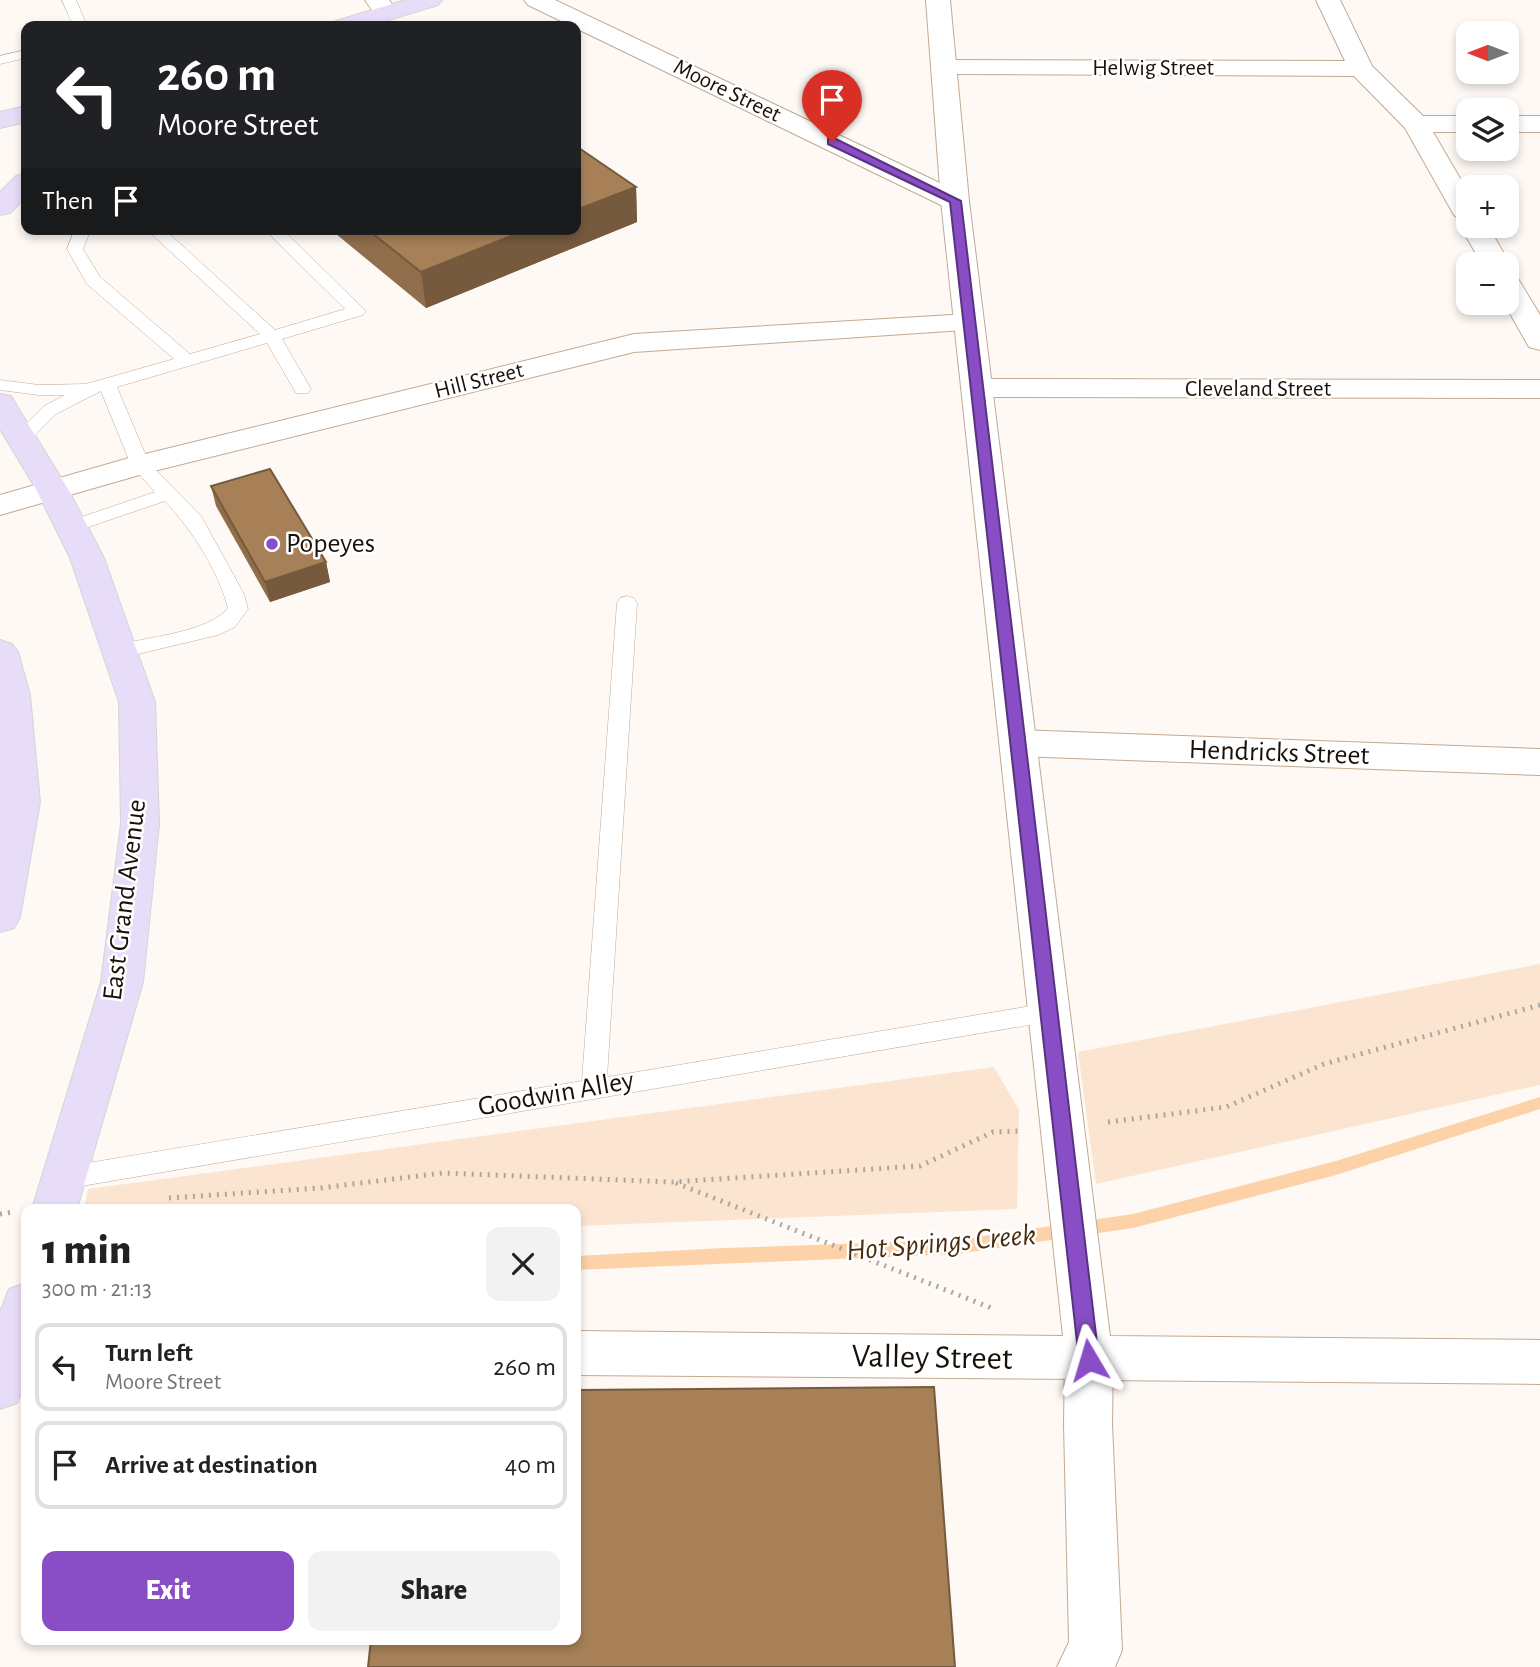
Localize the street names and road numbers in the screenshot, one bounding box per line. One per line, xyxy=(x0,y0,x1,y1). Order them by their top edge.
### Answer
street label: Moore Street xyxy=(670,55,785,127)
street label: Helwig Street xyxy=(1092,57,1215,80)
street label: Hill Street xyxy=(432,359,526,403)
street label: Cleveland Street xyxy=(1185,378,1332,401)
street label: Hendricks Street xyxy=(1188,736,1370,770)
street label: East Grand Avenue xyxy=(99,798,151,1002)
street label: Goodwin Alley xyxy=(476,1067,636,1121)
street label: Valley Street xyxy=(851,1340,1013,1376)

